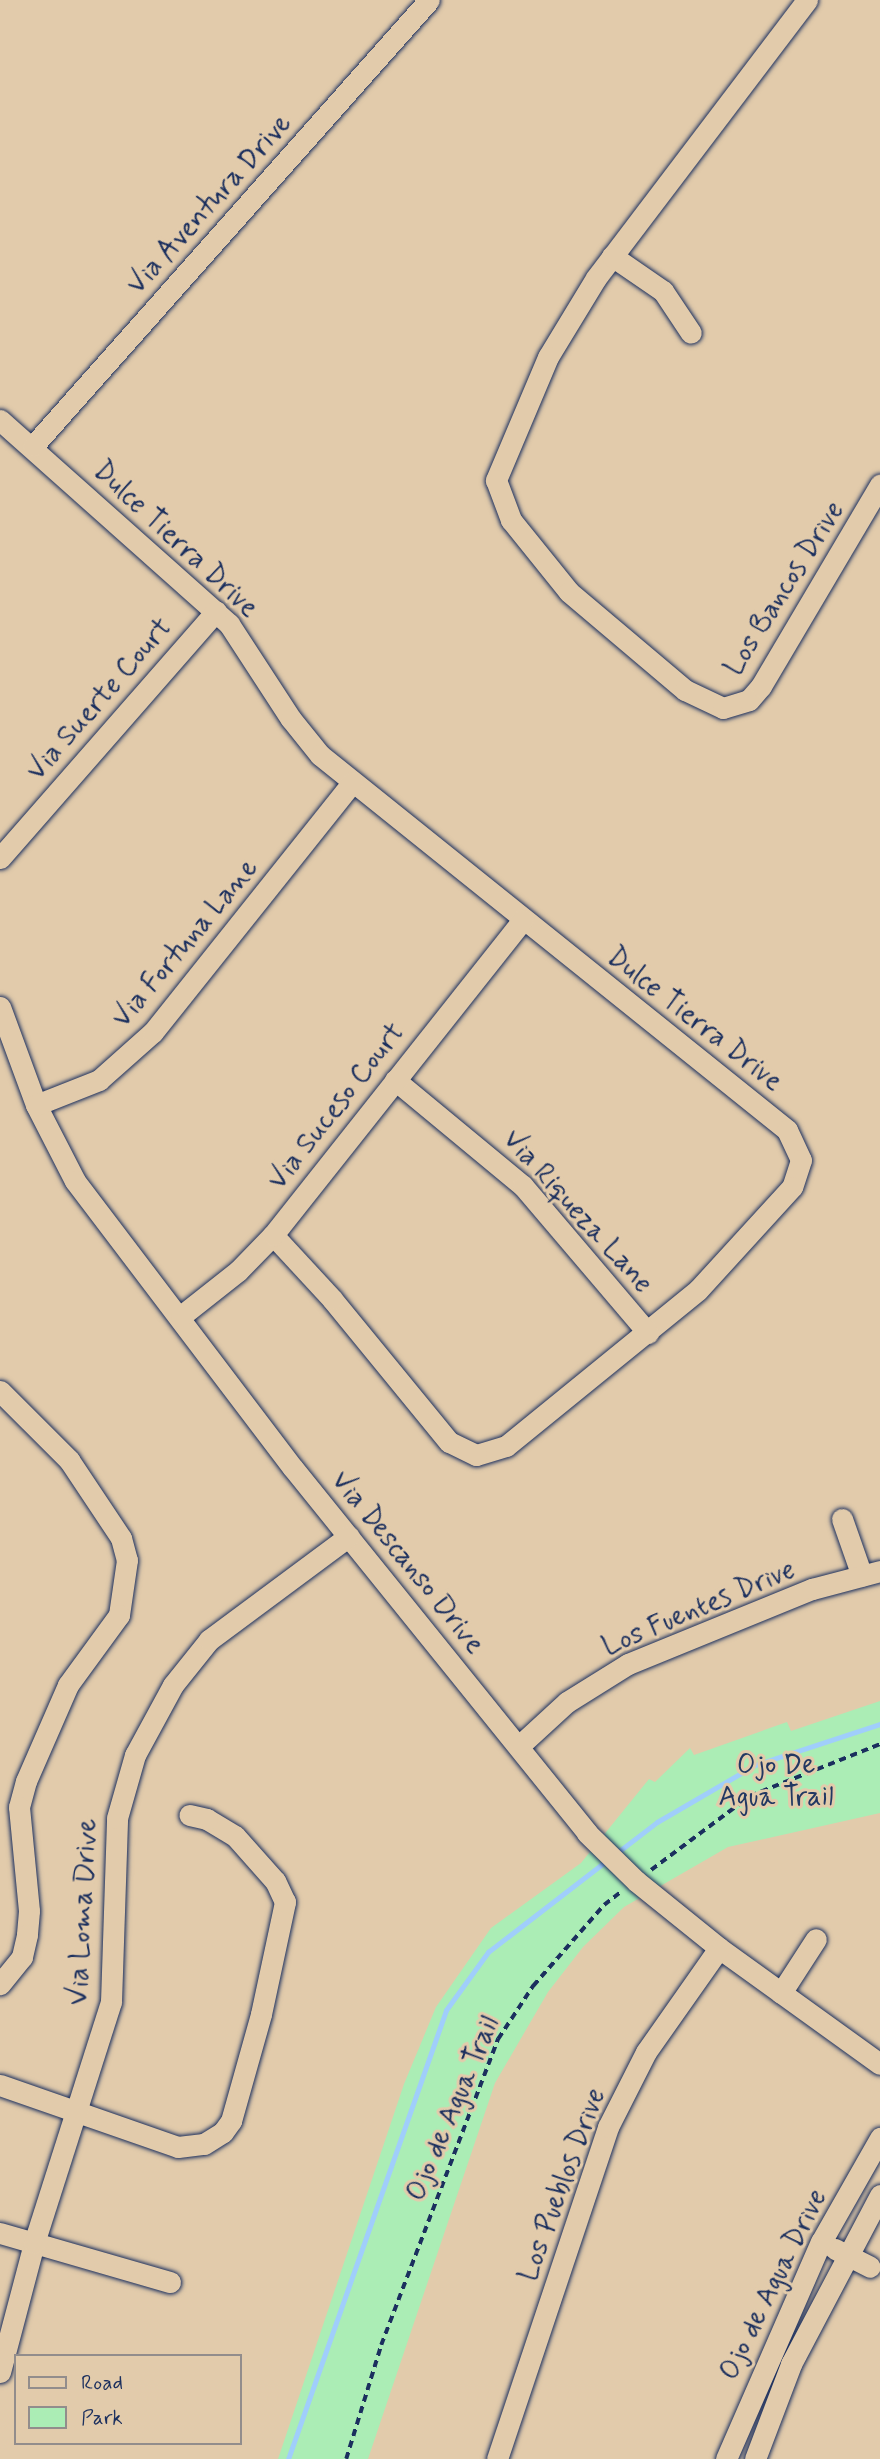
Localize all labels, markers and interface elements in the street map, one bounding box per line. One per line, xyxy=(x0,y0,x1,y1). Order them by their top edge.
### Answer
street label: Via Aventura Drive xyxy=(122,109,298,301)
street label: Dulce Tierra Drive xyxy=(86,456,264,624)
street label: Los Bancos Drive xyxy=(717,495,853,683)
street label: Via Suerte Court xyxy=(22,614,178,786)
street label: Via Fortuna Lane xyxy=(106,854,266,1034)
street label: Dulce Tierra Drive xyxy=(600,942,788,1098)
street label: Via Suceso Court xyxy=(263,1019,411,1195)
street label: Via Riqueza Lane xyxy=(497,1125,657,1299)
street label: Via Descanso Drive xyxy=(324,1467,490,1659)
street label: Los Fuentes Drive xyxy=(595,1552,803,1666)
park label: Ojo De Agua Trail xyxy=(718,1749,834,1815)
street label: Via Loma Drive xyxy=(62,1819,106,2005)
street label: Ojo de Agua Trail xyxy=(400,2012,508,2206)
street label: Los Pueblos Drive xyxy=(512,2083,614,2287)
street label: Ojo de Agua Drive xyxy=(713,2184,835,2386)
legend xyxy=(14,2354,242,2445)
text: Road xyxy=(81,2369,123,2397)
text: Park xyxy=(81,2404,123,2432)

